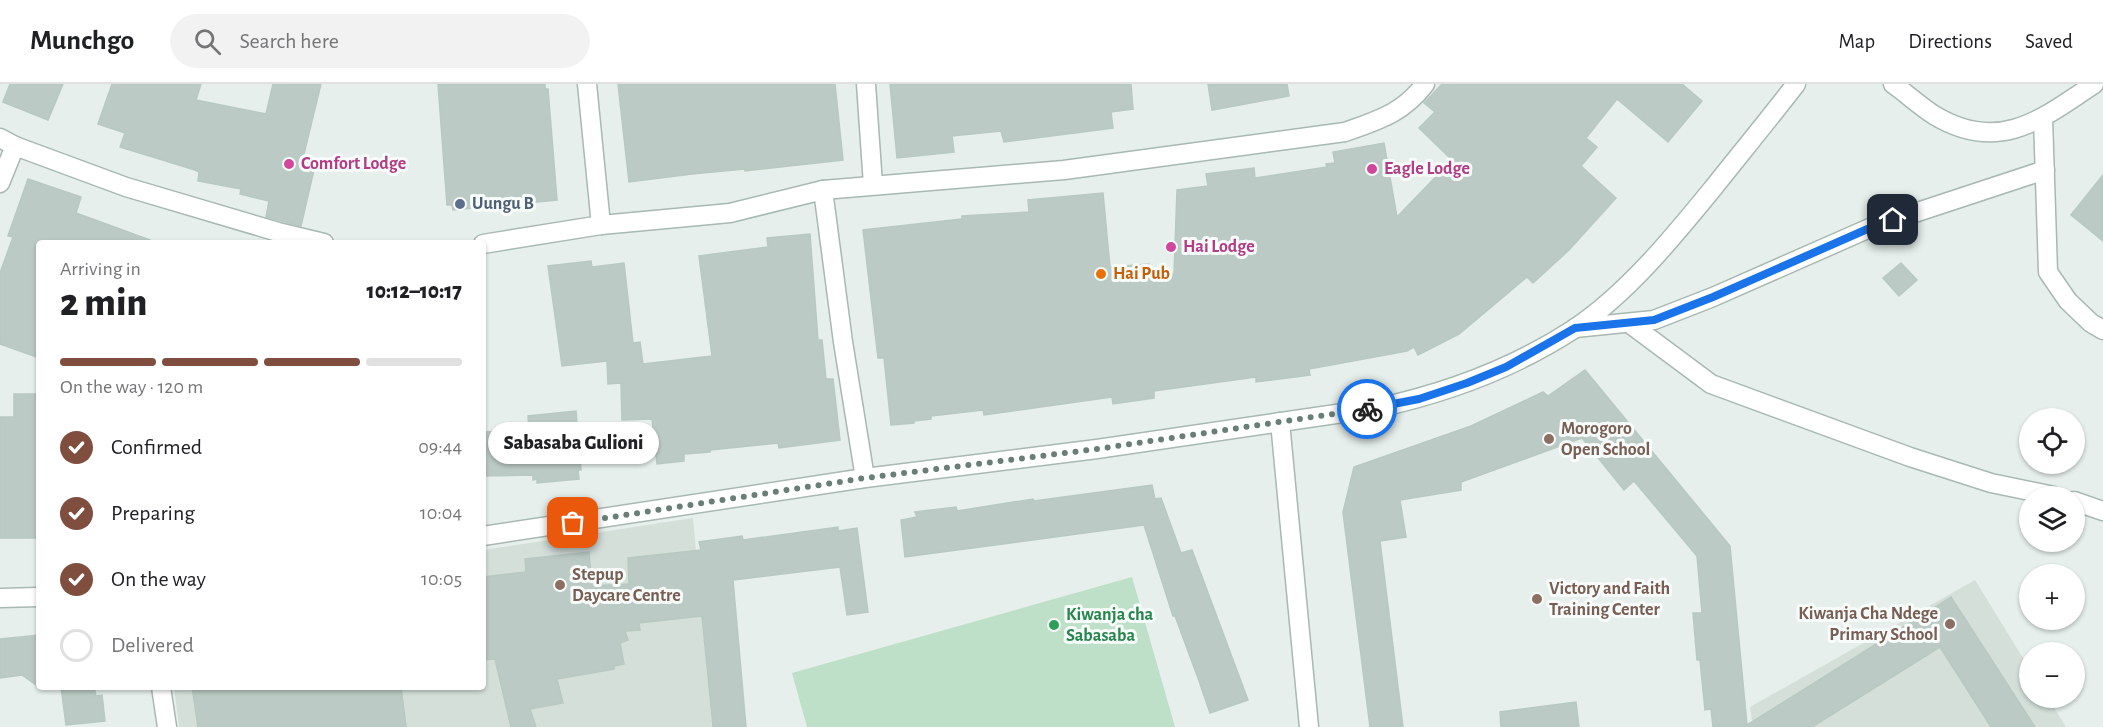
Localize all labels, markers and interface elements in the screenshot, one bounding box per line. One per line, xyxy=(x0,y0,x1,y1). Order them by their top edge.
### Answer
search box xyxy=(170,14,590,68)
icon: search xyxy=(191,25,224,58)
text: Munchgo xyxy=(30,27,134,55)
text: Search here xyxy=(239,30,339,52)
text: Map xyxy=(1839,31,1875,52)
text: Directions xyxy=(1908,31,1992,52)
text: Saved xyxy=(2025,31,2073,52)
place label: Comfort Lodge xyxy=(301,155,406,173)
marker: Comfort Lodge xyxy=(282,157,296,171)
place label: Eagle Lodge xyxy=(1384,160,1470,178)
marker: Eagle Lodge xyxy=(1365,162,1379,176)
pin xyxy=(1867,194,1918,245)
place label: Uungu B xyxy=(472,195,534,213)
marker: Uungu B xyxy=(453,197,467,211)
icon: home xyxy=(1876,203,1909,236)
place label: Hai Lodge xyxy=(1183,238,1255,256)
marker: Hai Lodge xyxy=(1164,240,1178,254)
text: Arriving in xyxy=(60,259,141,279)
place label: Hai Pub xyxy=(1113,265,1170,283)
marker: Hai Pub xyxy=(1094,267,1108,281)
text: 10:12–10:17 xyxy=(367,280,462,302)
text: 2 min xyxy=(60,284,147,323)
text: On the way · 120 m xyxy=(60,377,203,397)
courier xyxy=(1337,379,1397,439)
icon: bike xyxy=(1351,393,1384,426)
map controls xyxy=(2019,408,2085,708)
button: locate xyxy=(2019,408,2085,474)
place label: Morogoro Open School xyxy=(1561,420,1650,459)
callout: Sabasaba Gulioni xyxy=(488,421,658,463)
icon: check xyxy=(60,431,93,464)
marker: Morogoro Open School xyxy=(1542,432,1556,446)
text: Sabasaba Gulioni xyxy=(503,433,644,453)
text: Confirmed xyxy=(111,436,202,458)
text: 09:44 xyxy=(418,437,462,457)
button: layers xyxy=(2019,486,2085,552)
icon: check xyxy=(60,497,93,530)
pin xyxy=(547,497,598,548)
text: Preparing xyxy=(111,502,195,524)
text: 10:04 xyxy=(420,503,462,523)
icon: bag xyxy=(556,506,589,539)
icon: check xyxy=(60,563,93,596)
button: + xyxy=(2019,564,2085,630)
place label: Stepup Daycare Centre xyxy=(572,566,681,605)
text: On the way xyxy=(111,568,206,590)
text: 10:05 xyxy=(421,569,462,589)
marker: Stepup Daycare Centre xyxy=(553,578,567,592)
place label: Victory and Faith Training Center xyxy=(1549,580,1670,619)
marker: Victory and Faith Training Center xyxy=(1530,592,1544,606)
place label: Kiwanja Cha Ndege Primary School xyxy=(1798,605,1938,644)
place label: Kiwanja cha Sabasaba xyxy=(1066,606,1154,645)
marker: Kiwanja Cha Ndege Primary School xyxy=(1943,617,1957,631)
marker: Kiwanja cha Sabasaba xyxy=(1047,618,1061,632)
text: Delivered xyxy=(111,634,194,656)
button: − xyxy=(2019,642,2085,708)

